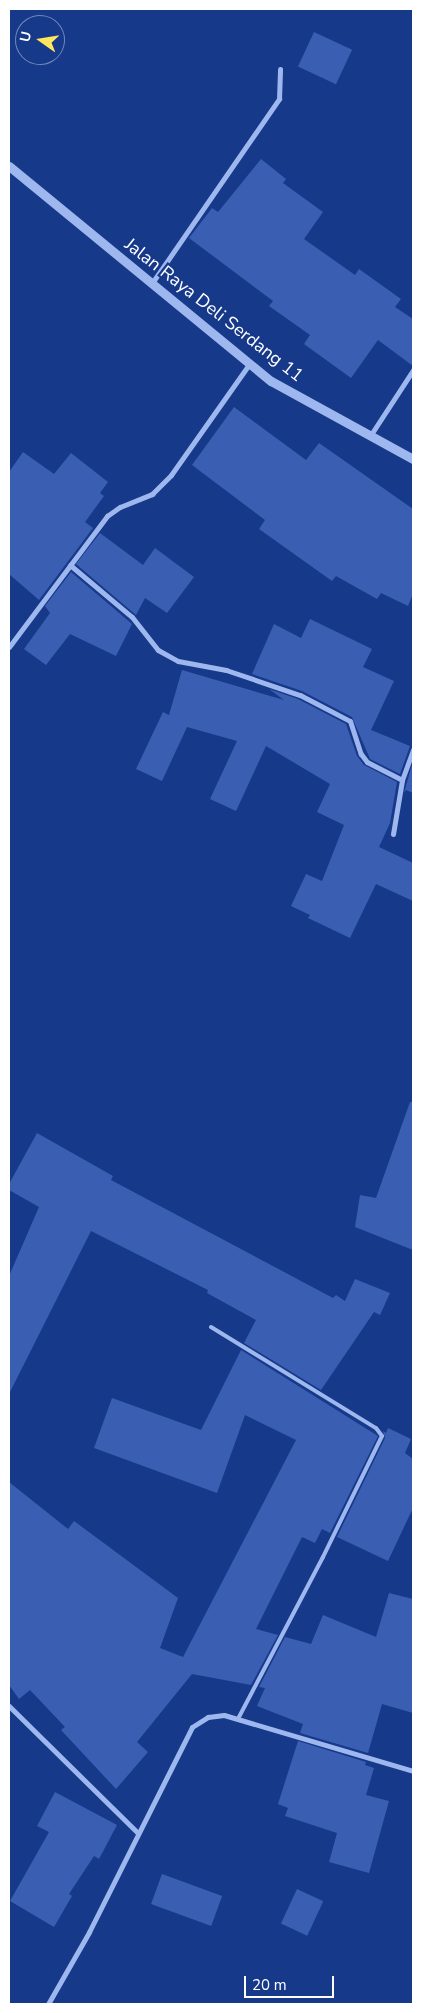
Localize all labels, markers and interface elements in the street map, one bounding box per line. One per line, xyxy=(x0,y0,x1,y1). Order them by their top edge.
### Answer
north arrow xyxy=(15,15,65,65)
text: U xyxy=(15,30,36,44)
street label: Jalan Raya Deli Serdang 11 xyxy=(120,234,308,386)
scale bar xyxy=(247,1966,337,1998)
text: 20 m xyxy=(252,1975,287,1995)

